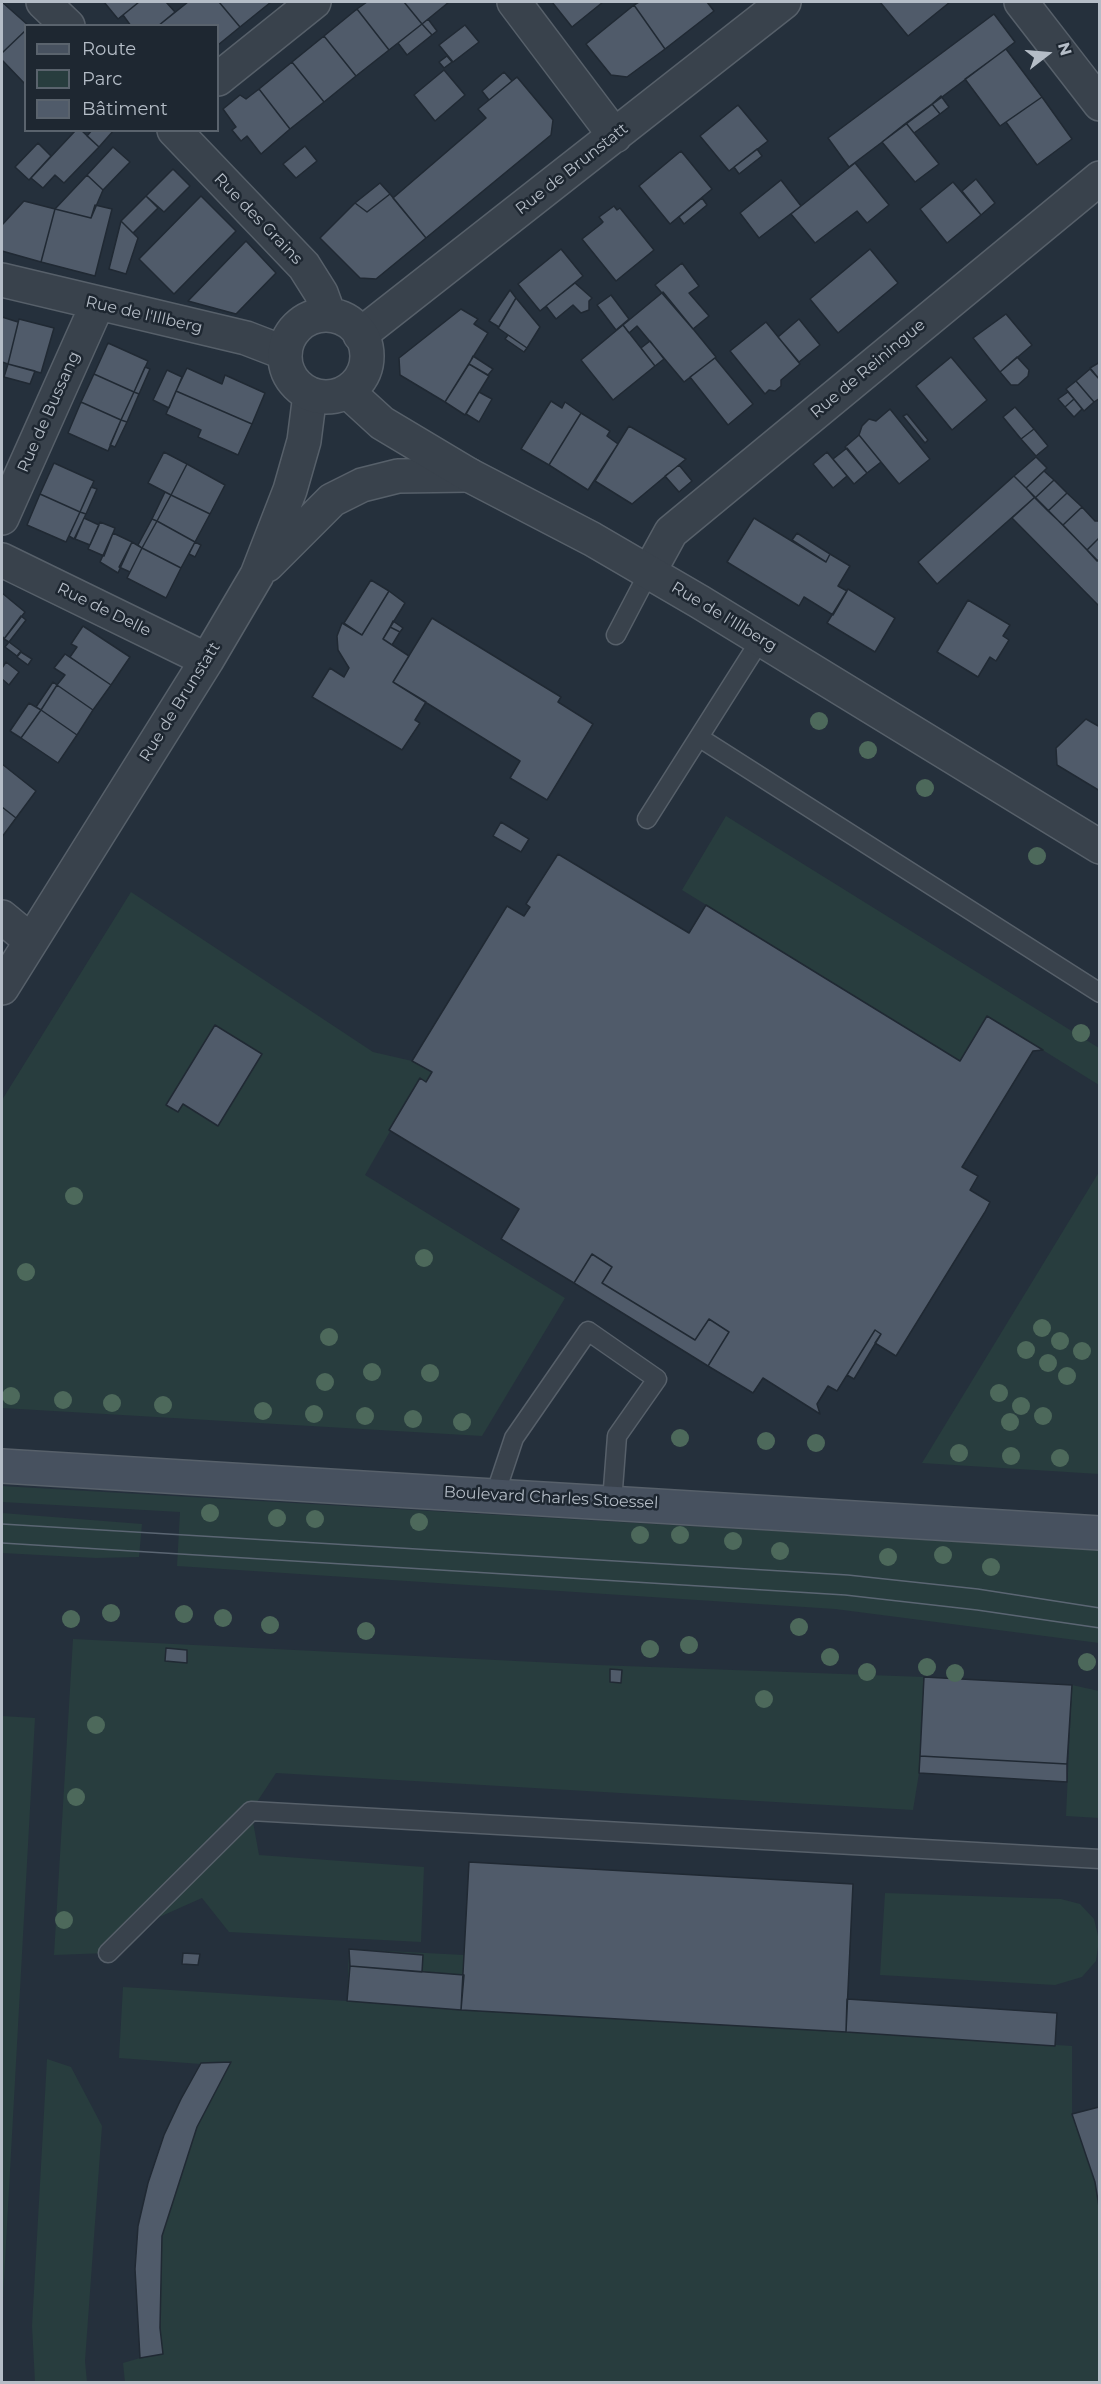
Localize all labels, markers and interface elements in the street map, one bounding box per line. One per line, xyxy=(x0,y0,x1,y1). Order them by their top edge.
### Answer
legend xyxy=(24,24,219,132)
north arrow xyxy=(1017,24,1077,84)
text: Route xyxy=(82,38,136,60)
text: N xyxy=(1054,40,1076,58)
text: Parc xyxy=(82,68,122,90)
text: Bâtiment xyxy=(82,98,168,120)
street label: Rue de Brunstatt xyxy=(512,119,632,219)
street label: Rue des Grains xyxy=(210,169,306,269)
street label: Rue de l'Illberg xyxy=(84,292,204,338)
street label: Rue de Reiningue xyxy=(807,315,929,423)
street label: Rue de Bussang xyxy=(14,348,84,476)
street label: Rue de l'Illberg xyxy=(668,578,780,656)
street label: Rue de Delle xyxy=(54,579,154,641)
street label: Rue de Brunstatt xyxy=(136,639,224,765)
street label: Boulevard Charles Stoessel xyxy=(443,1483,659,1513)

